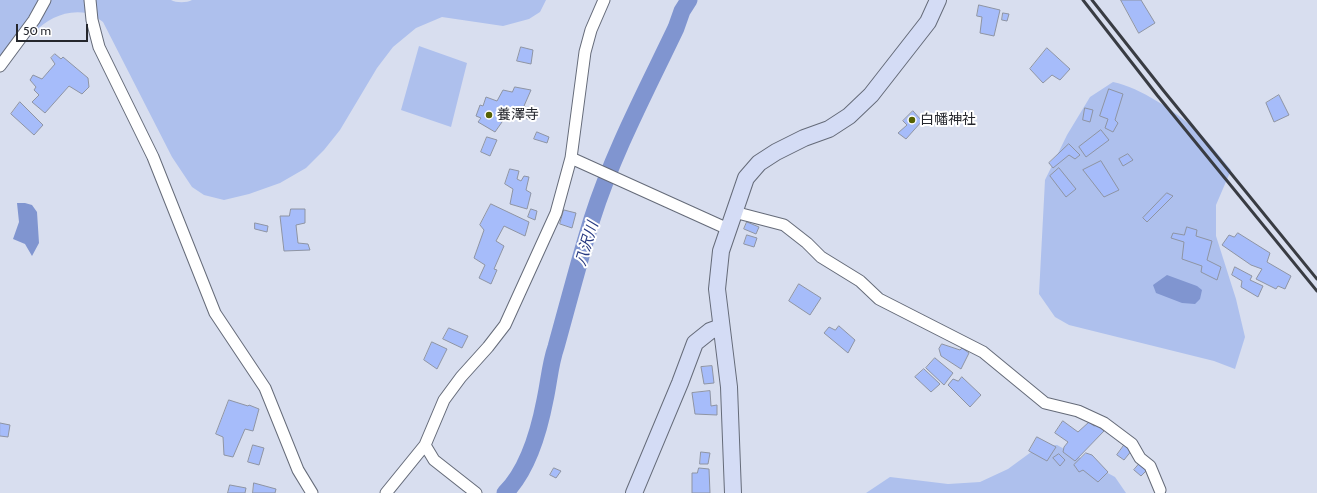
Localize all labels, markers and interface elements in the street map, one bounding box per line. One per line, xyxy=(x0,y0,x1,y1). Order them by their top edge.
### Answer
scale bar xyxy=(18,16,90,42)
text: 50 m xyxy=(23,23,51,38)
place label: 養澤寺 xyxy=(497,107,539,123)
marker: 養澤寺 xyxy=(484,110,494,120)
place label: 白幡神社 xyxy=(920,112,976,128)
marker: 白幡神社 xyxy=(907,115,917,125)
water label: 八沢川 xyxy=(572,220,602,268)

